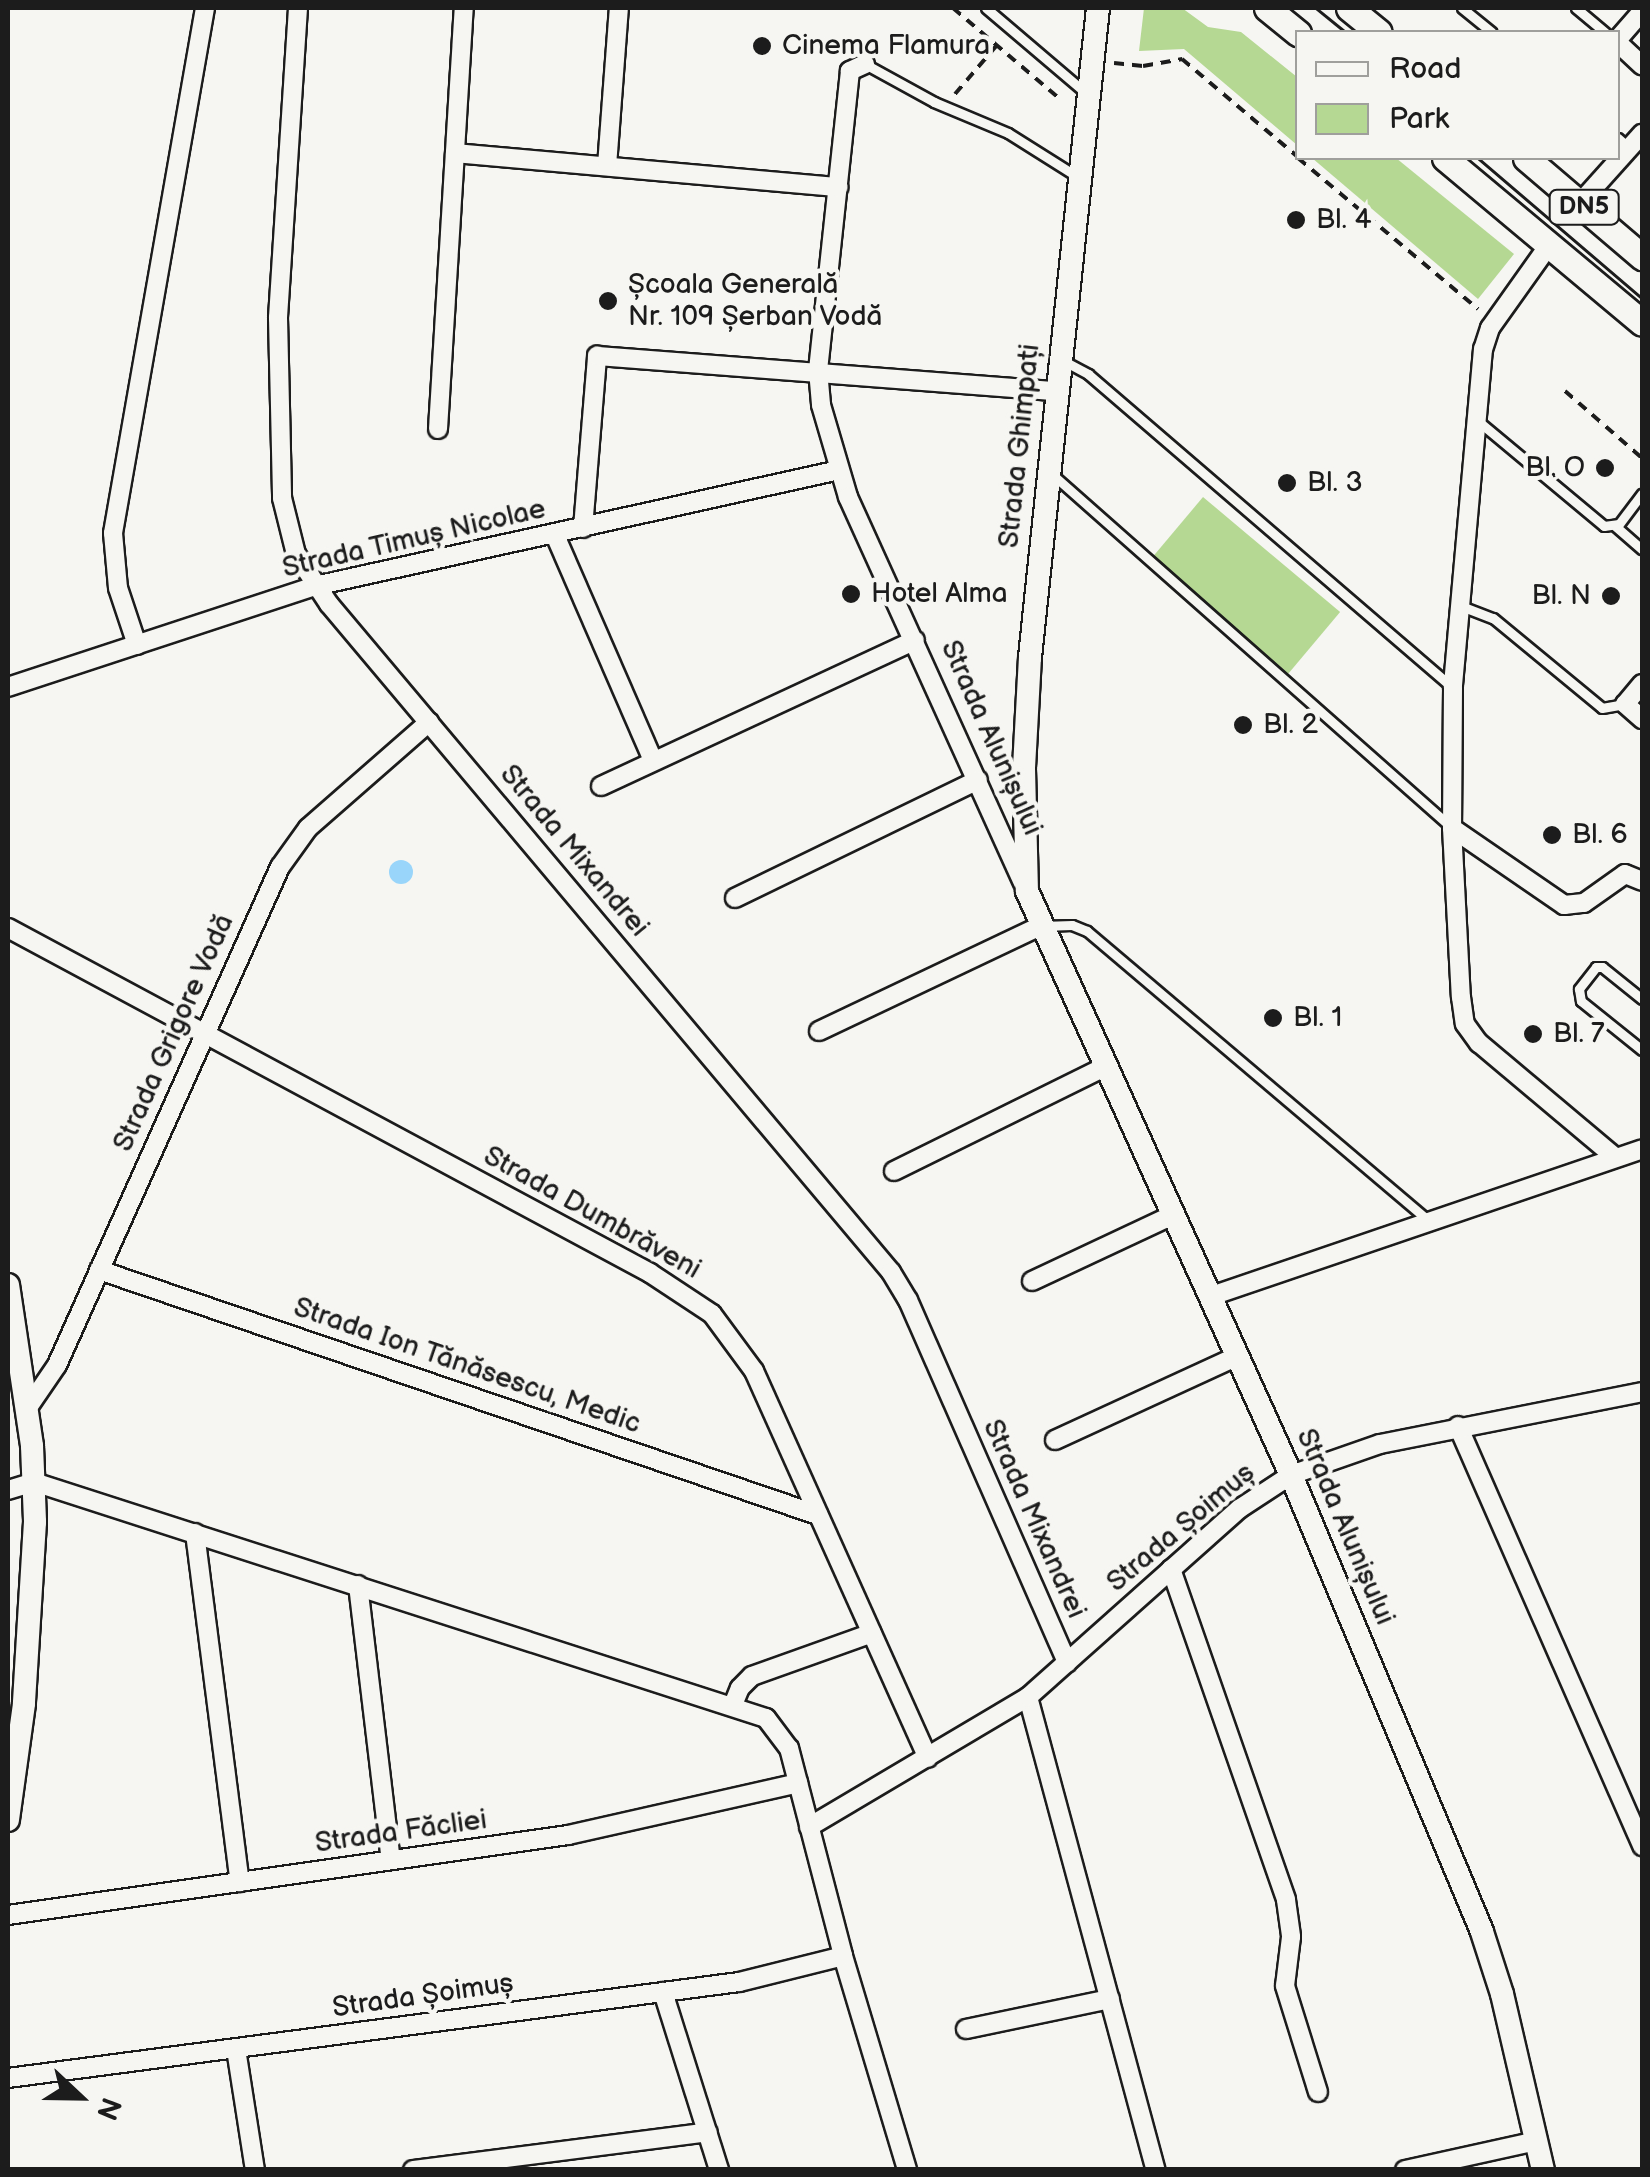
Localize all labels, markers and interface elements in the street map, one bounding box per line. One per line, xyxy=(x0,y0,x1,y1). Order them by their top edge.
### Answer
place label: Cinema Flamura xyxy=(782,29,990,63)
legend xyxy=(1295,30,1620,160)
marker: Cinema Flamura xyxy=(751,35,773,57)
text: Road xyxy=(1389,51,1462,87)
text: Park xyxy=(1389,101,1449,137)
road number: DN5 xyxy=(1546,187,1622,227)
place label: Bl. 4 xyxy=(1316,203,1372,237)
marker: Bl. 4 xyxy=(1285,209,1307,231)
place label: Școala Generală Nr. 109 Șerban Vodă xyxy=(628,268,883,334)
marker: Școala Generală Nr. 109 Șerban Vodă xyxy=(597,290,619,312)
street label: Strada Ghimpați xyxy=(993,342,1047,550)
place label: Bl. O xyxy=(1525,451,1585,485)
marker: Bl. O xyxy=(1594,457,1616,479)
place label: Bl. 3 xyxy=(1307,466,1363,500)
marker: Bl. 3 xyxy=(1276,472,1298,494)
street label: Strada Timuș Nicolae xyxy=(279,492,549,586)
place label: Hotel Alma xyxy=(871,577,1008,611)
place label: Bl. N xyxy=(1532,579,1591,613)
marker: Hotel Alma xyxy=(840,583,862,605)
marker: Bl. N xyxy=(1600,585,1622,607)
street label: Strada Alunișului xyxy=(933,635,1049,841)
place label: Bl. 2 xyxy=(1263,708,1318,742)
marker: Bl. 2 xyxy=(1232,714,1254,736)
street label: Strada Mixandrei xyxy=(492,758,656,944)
place label: Bl. 6 xyxy=(1572,818,1628,852)
marker: Bl. 6 xyxy=(1541,824,1563,846)
street label: Strada Grigore Vodă xyxy=(106,909,242,1157)
place label: Bl. 1 xyxy=(1293,1001,1342,1035)
marker: Bl. 1 xyxy=(1262,1007,1284,1029)
place label: Bl. 7 xyxy=(1553,1017,1605,1051)
marker: Bl. 7 xyxy=(1522,1023,1544,1045)
street label: Strada Dumbrăveni xyxy=(478,1139,706,1287)
street label: Strada Ion Tănăsescu, Medic xyxy=(289,1291,645,1441)
street label: Strada Mixandrei xyxy=(975,1415,1093,1623)
street label: Strada Alunișului xyxy=(1289,1424,1401,1630)
street label: Strada Șoimuș xyxy=(1100,1457,1262,1599)
street label: Strada Făcliei xyxy=(313,1803,489,1861)
street label: Strada Șoimuș xyxy=(330,1967,516,2025)
north arrow xyxy=(30,2047,130,2147)
text: N xyxy=(89,2092,128,2124)

